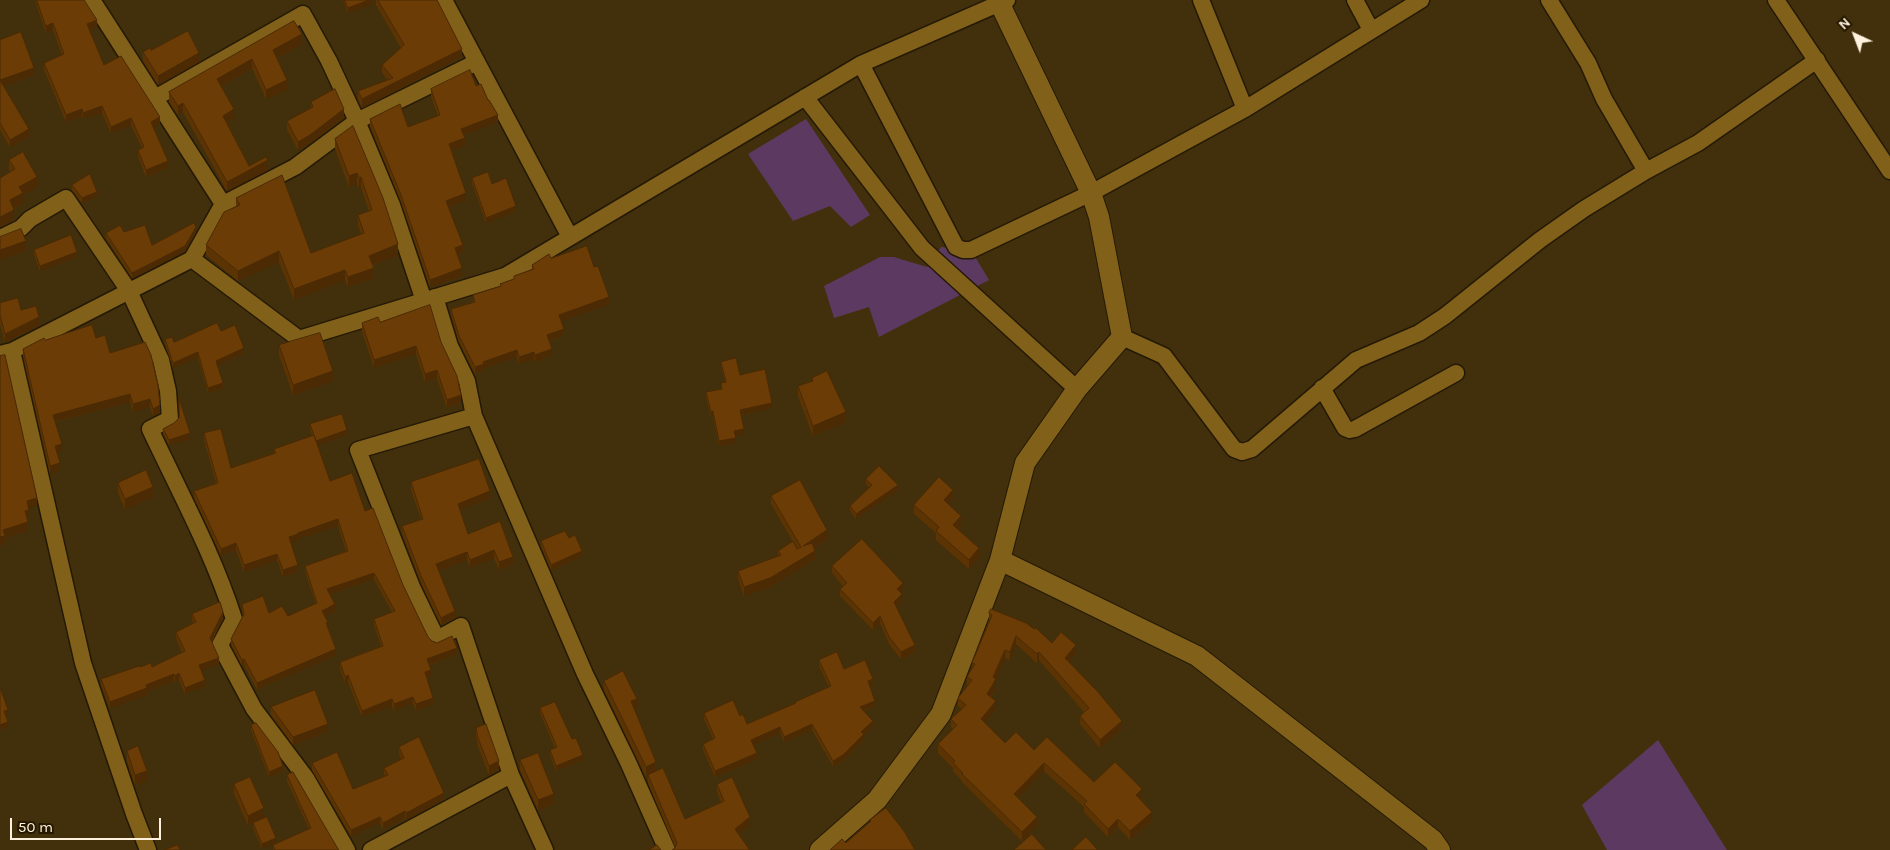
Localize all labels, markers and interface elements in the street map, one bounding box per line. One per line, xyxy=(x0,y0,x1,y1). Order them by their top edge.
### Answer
north arrow xyxy=(1830,10,1880,60)
text: N xyxy=(1835,14,1854,33)
scale bar xyxy=(12,808,164,840)
text: 50 m xyxy=(18,818,53,836)

